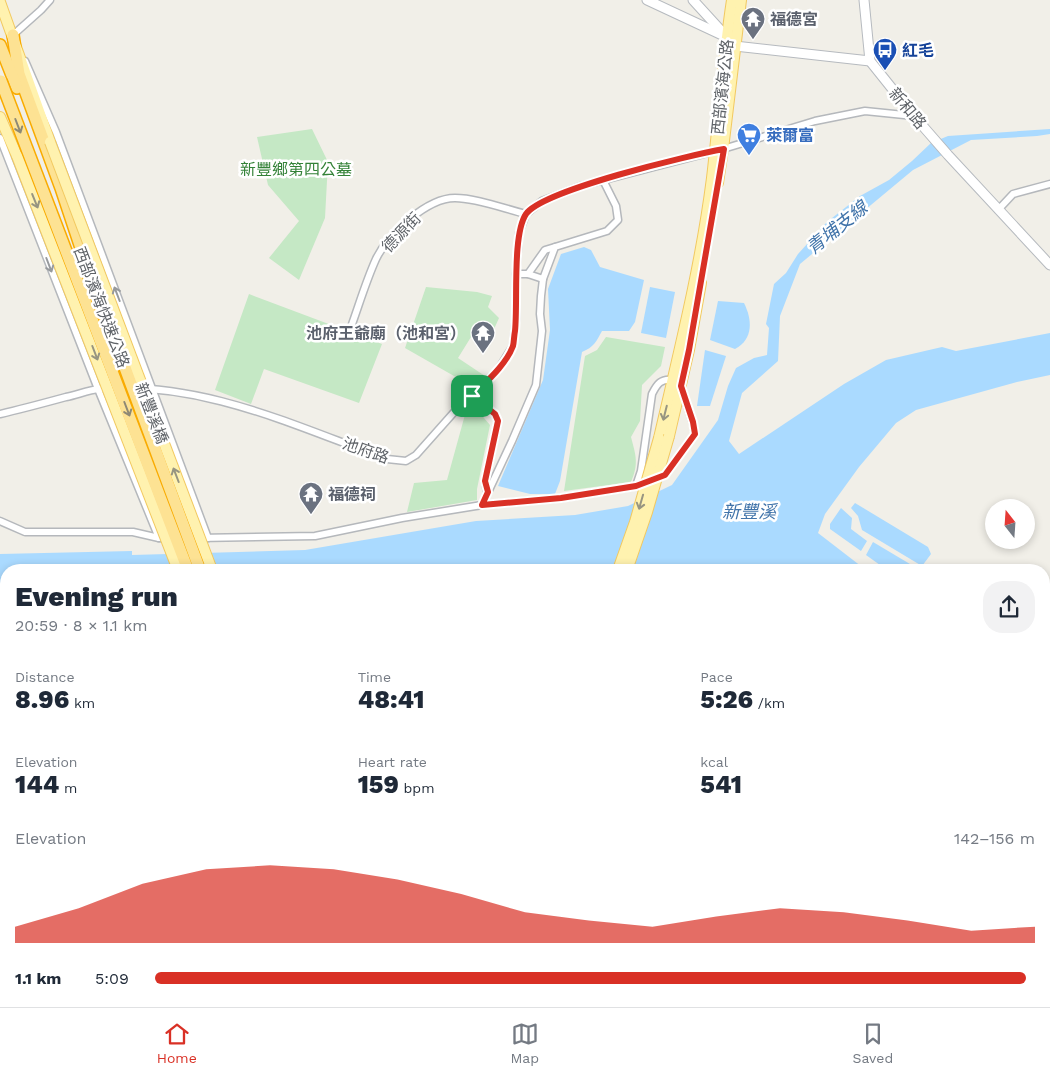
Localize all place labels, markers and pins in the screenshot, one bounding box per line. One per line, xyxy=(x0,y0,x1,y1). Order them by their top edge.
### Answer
temple icon: 福德宮 xyxy=(740,6,766,40)
place label: 福德宮 xyxy=(770,10,818,29)
bus stop icon: 紅毛 xyxy=(872,37,898,71)
place label: 紅毛 xyxy=(902,41,934,60)
supermarket icon: 萊爾富 xyxy=(736,122,762,156)
place label: 萊爾富 xyxy=(766,126,814,145)
temple icon: 池府王爺廟（池和宮） xyxy=(470,320,496,354)
place label: 池府王爺廟（池和宮） xyxy=(306,324,466,343)
pin xyxy=(451,375,493,417)
temple icon: 福德祠 xyxy=(298,481,324,515)
place label: 福德祠 xyxy=(328,485,376,504)

